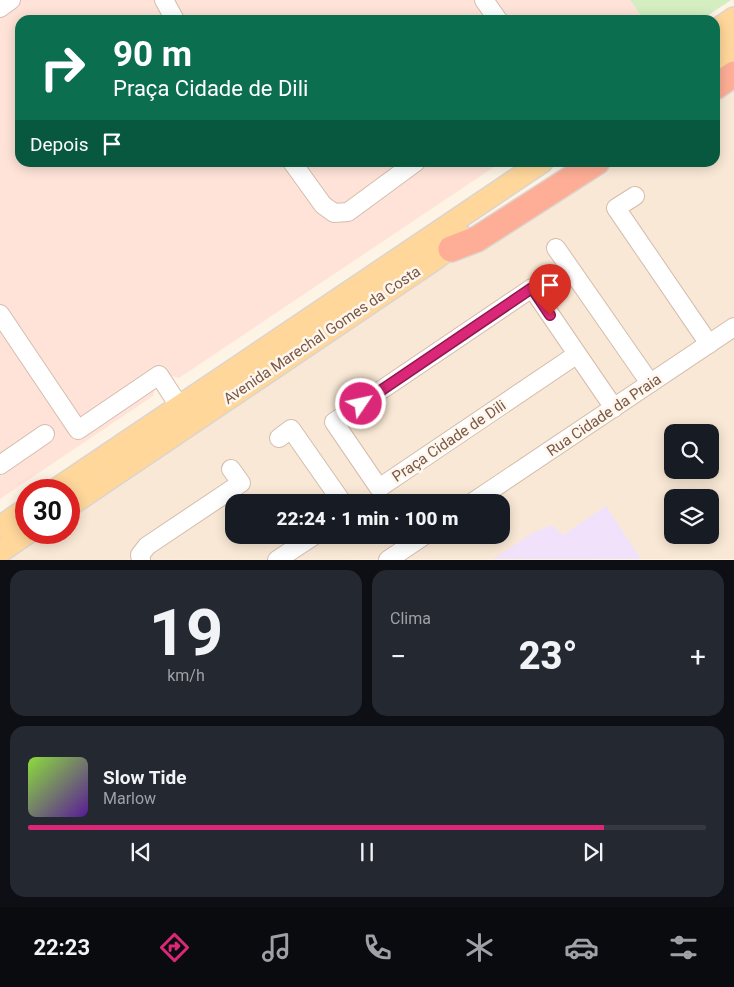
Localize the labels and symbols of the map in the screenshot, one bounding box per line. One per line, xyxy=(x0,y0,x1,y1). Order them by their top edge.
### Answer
street label: Avenida Marechal Gomes da Costa xyxy=(220,262,424,408)
pin xyxy=(529,264,571,315)
street label: Rua Cidade da Praia xyxy=(543,370,665,460)
position arrow xyxy=(334,377,386,429)
street label: Praça Cidade de Dili xyxy=(389,396,509,486)
speed limit sign: 30 xyxy=(15,479,80,544)

